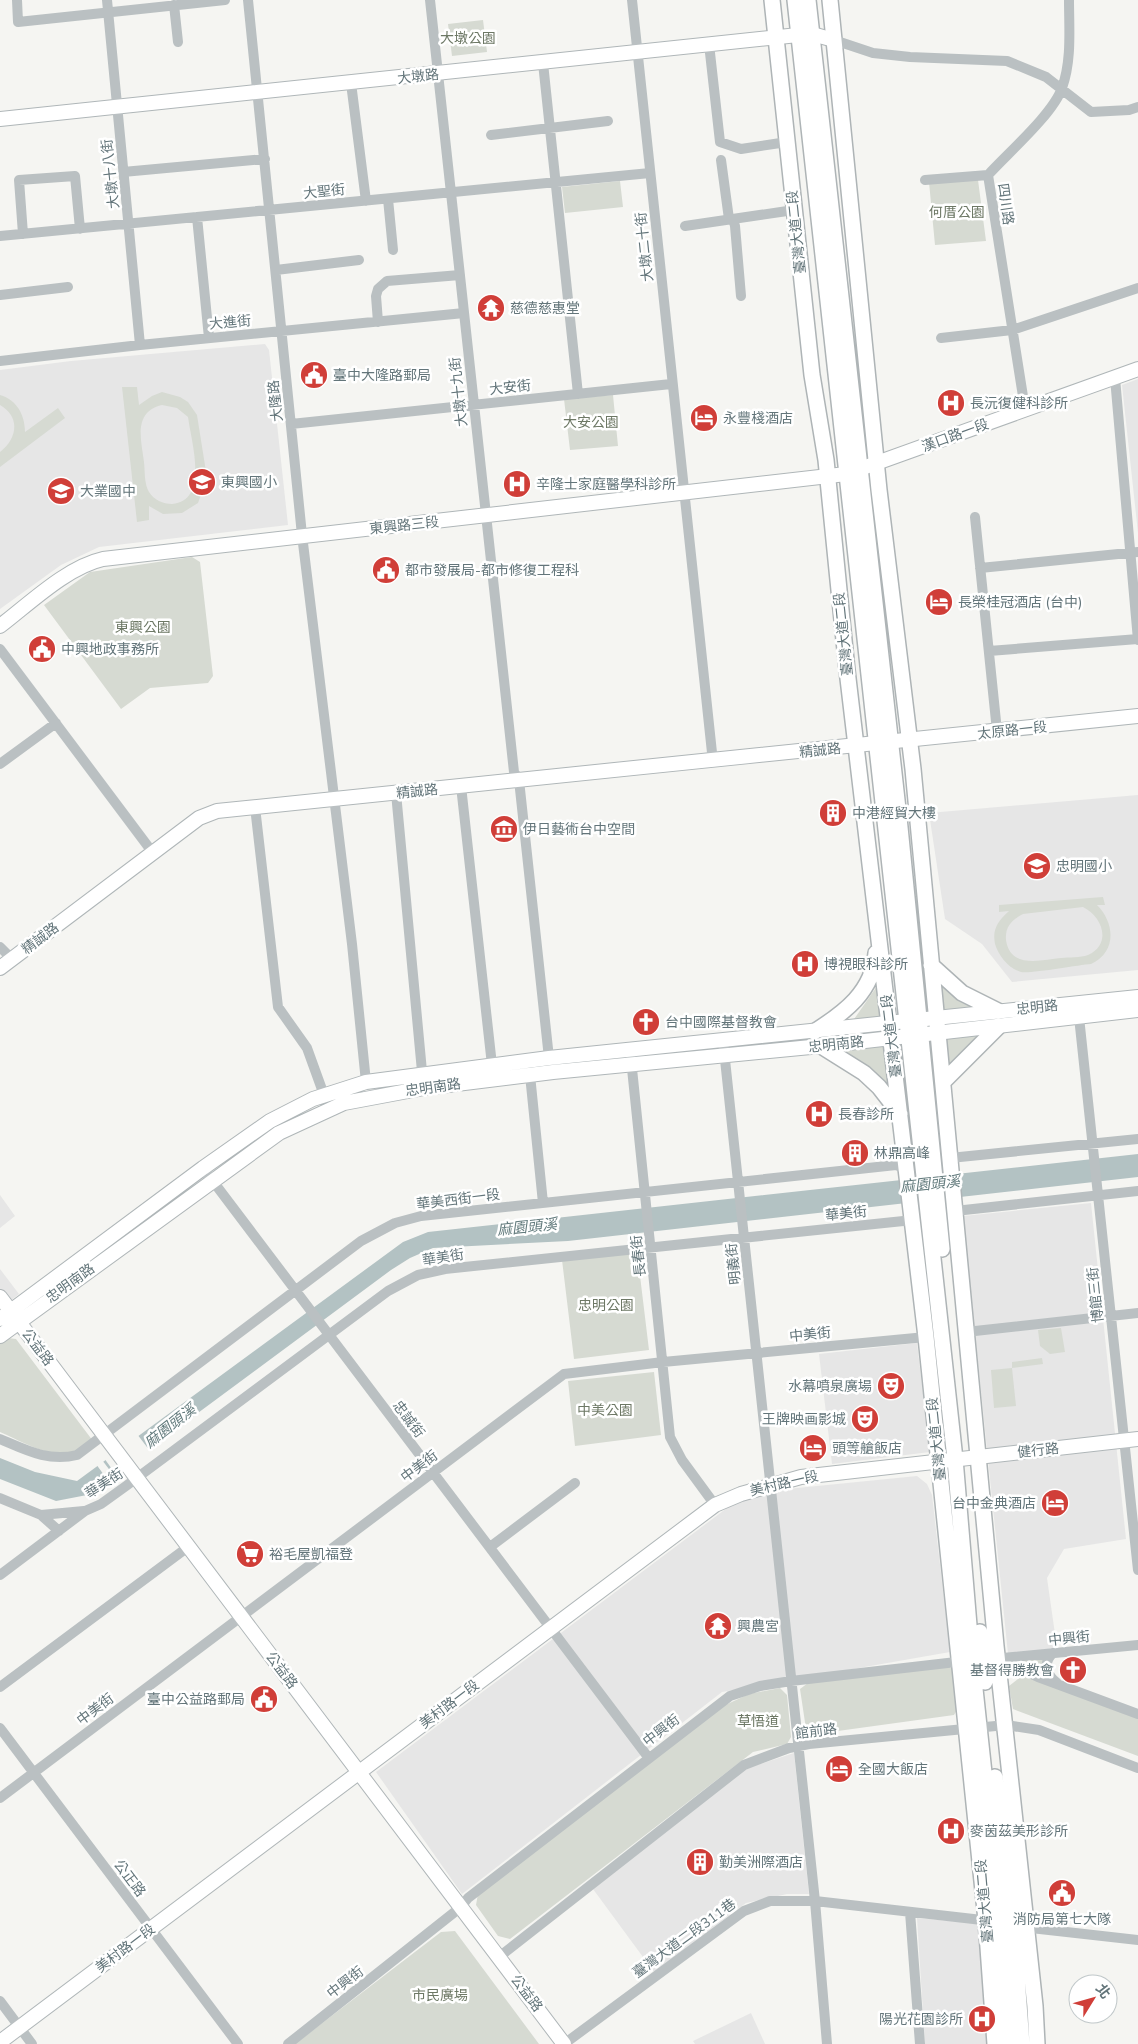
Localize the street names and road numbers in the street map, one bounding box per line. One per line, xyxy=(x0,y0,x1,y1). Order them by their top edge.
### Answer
street label: 大墩路 xyxy=(396,65,440,88)
street label: 大墩十八街 xyxy=(97,138,124,210)
street label: 大聖街 xyxy=(302,180,346,203)
street label: 四川路 xyxy=(993,182,1018,226)
street label: 臺灣大道二段 xyxy=(783,189,810,275)
street label: 大墩二十街 xyxy=(631,211,658,283)
street label: 大進街 xyxy=(208,311,252,334)
street label: 大墩十九街 xyxy=(445,356,472,428)
street label: 大安街 xyxy=(488,376,532,399)
street label: 大隆路 xyxy=(264,379,287,423)
street label: 漢口路一段 xyxy=(919,415,991,456)
street label: 東興路三段 xyxy=(368,512,440,539)
street label: 臺灣大道二段 xyxy=(830,591,857,677)
street label: 太原路一段 xyxy=(976,717,1048,744)
street label: 精誠路 xyxy=(798,739,842,762)
street label: 精誠路 xyxy=(395,780,439,803)
street label: 精誠路 xyxy=(18,918,63,959)
street label: 臺灣大道二段 xyxy=(877,993,906,1079)
street label: 忠明路 xyxy=(1015,996,1059,1019)
street label: 忠明南路 xyxy=(807,1032,865,1057)
street label: 忠明南路 xyxy=(404,1074,462,1101)
street label: 華美西街一段 xyxy=(415,1185,501,1214)
street label: 華美街 xyxy=(824,1202,868,1225)
street label: 長春街 xyxy=(627,1234,650,1278)
street label: 明義街 xyxy=(722,1242,745,1286)
street label: 華美街 xyxy=(421,1245,465,1270)
street label: 忠明南路 xyxy=(42,1259,99,1308)
street label: 博館三街 xyxy=(1083,1266,1108,1324)
street label: 中美街 xyxy=(788,1323,832,1346)
street label: 公益路 xyxy=(17,1325,58,1370)
street label: 臺灣大道二段 xyxy=(923,1396,950,1482)
street label: 忠誠街 xyxy=(388,1397,429,1442)
street label: 健行路 xyxy=(1016,1439,1060,1462)
street label: 中美街 xyxy=(397,1446,442,1487)
street label: 華美街 xyxy=(81,1464,127,1503)
street label: 美村路一段 xyxy=(748,1466,820,1501)
street label: 中興街 xyxy=(1047,1627,1091,1650)
street label: 公益路 xyxy=(261,1648,302,1693)
street label: 美村路一段 xyxy=(416,1676,483,1733)
street label: 中美街 xyxy=(73,1689,118,1730)
street label: 中興街 xyxy=(639,1710,684,1751)
street label: 館前路 xyxy=(794,1720,838,1743)
street label: 公正路 xyxy=(109,1856,150,1901)
street label: 臺灣大道二段 xyxy=(971,1858,998,1944)
street label: 臺灣大道二段311巷 xyxy=(629,1895,740,1982)
street label: 美村路一段 xyxy=(92,1920,159,1977)
street label: 中興街 xyxy=(323,1962,368,2003)
street label: 公益路 xyxy=(506,1971,547,2016)

